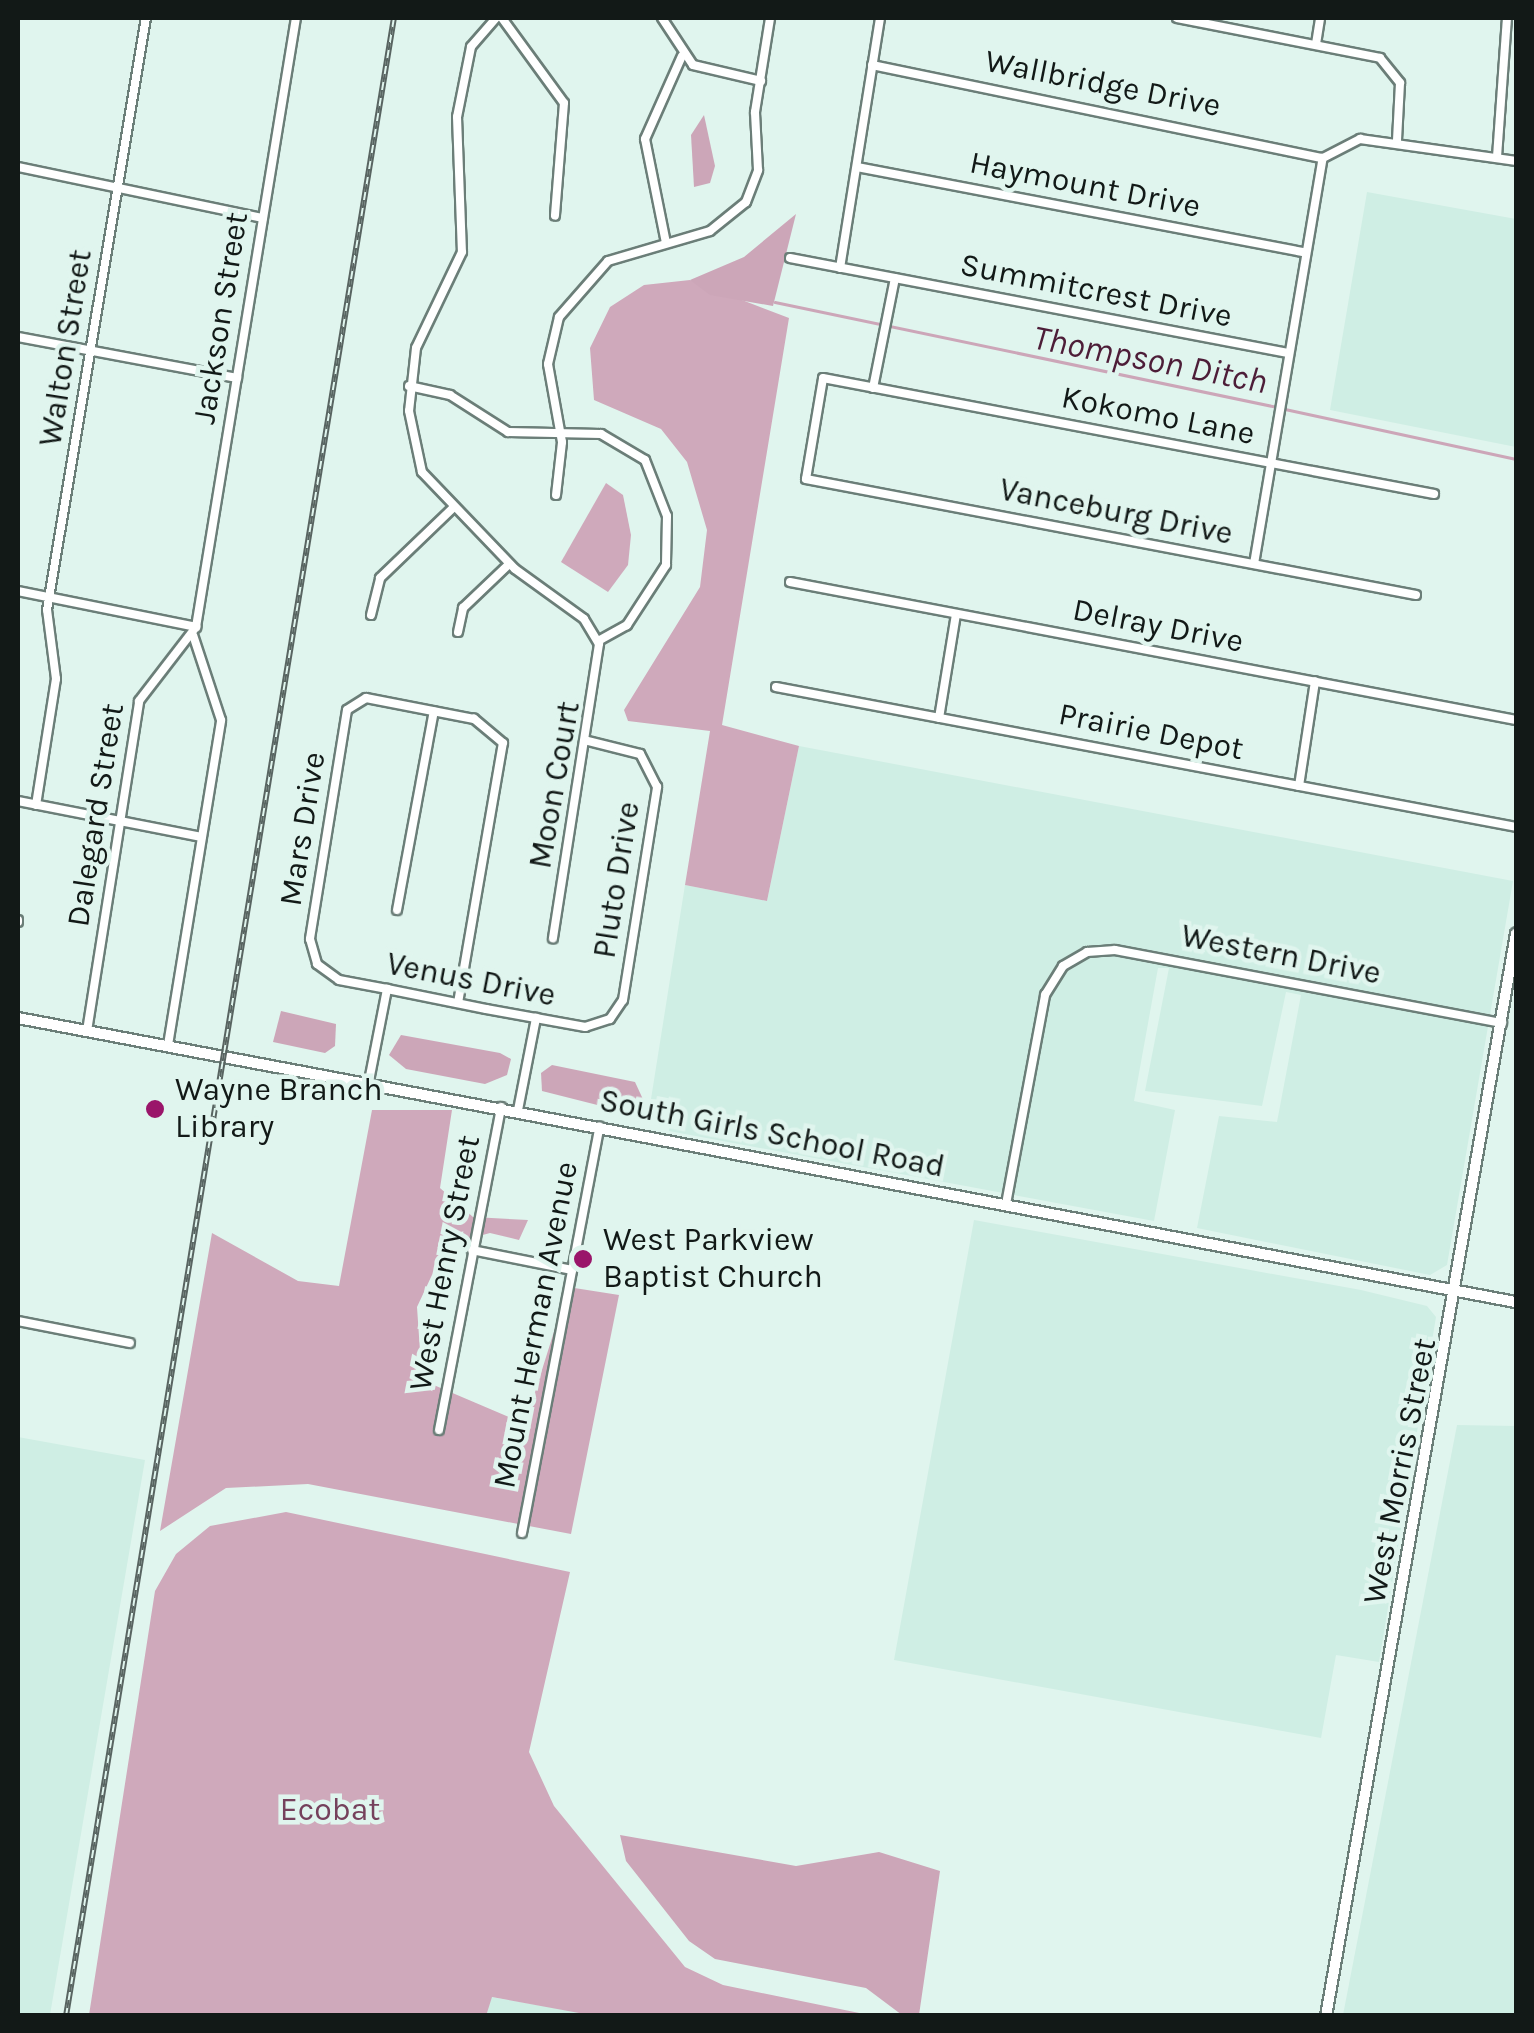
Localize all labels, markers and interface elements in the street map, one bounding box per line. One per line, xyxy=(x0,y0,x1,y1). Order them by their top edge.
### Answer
street label: Wallbridge Drive xyxy=(982,42,1224,126)
street label: Haymount Drive xyxy=(966,144,1204,226)
street label: Jackson Street xyxy=(185,209,257,427)
street label: Summitcrest Drive xyxy=(957,246,1235,336)
street label: Walton Street xyxy=(32,247,100,449)
water label: Thompson Ditch xyxy=(1029,317,1271,403)
street label: Kokomo Lane xyxy=(1058,378,1258,454)
street label: Vanceburg Drive xyxy=(996,471,1236,553)
street label: Delray Drive xyxy=(1069,591,1247,661)
street label: Prairie Depot xyxy=(1055,695,1247,769)
street label: Moon Court xyxy=(521,698,589,872)
street label: Dalegard Street xyxy=(59,700,133,930)
street label: Mars Drive xyxy=(272,749,334,909)
street label: Pluto Drive xyxy=(586,799,648,961)
street label: Western Drive xyxy=(1178,917,1384,993)
street label: Venus Drive xyxy=(383,945,559,1015)
place label: Wayne Branch Library xyxy=(175,1072,383,1147)
street label: South Girls School Road xyxy=(596,1082,948,1186)
marker: Wayne Branch Library xyxy=(144,1098,166,1120)
street label: West Henry Street xyxy=(401,1132,489,1394)
street label: Mount Herman Avenue xyxy=(485,1158,587,1492)
place label: West Parkview Baptist Church xyxy=(603,1222,823,1297)
marker: West Parkview Baptist Church xyxy=(572,1248,594,1270)
street label: West Morris Street xyxy=(1355,1335,1445,1607)
park label: Ecobat xyxy=(280,1791,380,1829)

